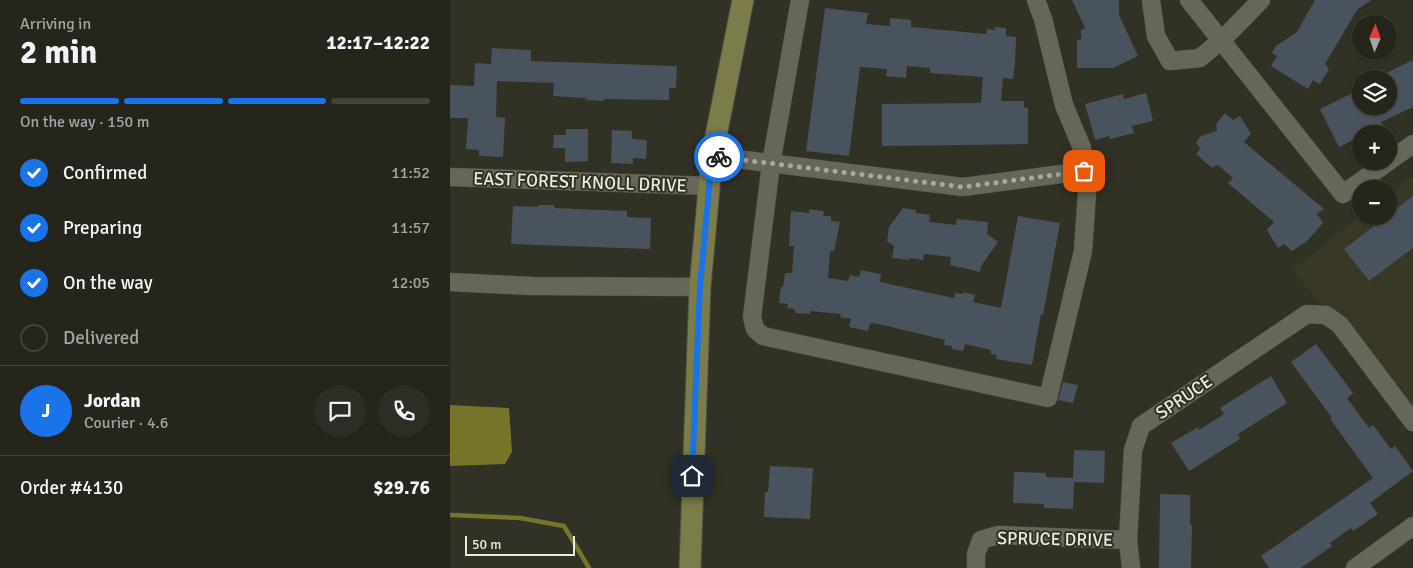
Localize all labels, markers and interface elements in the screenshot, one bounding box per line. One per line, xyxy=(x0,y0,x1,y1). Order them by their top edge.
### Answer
text: Arriving in xyxy=(20,14,91,34)
north arrow xyxy=(1352,15,1398,60)
map controls xyxy=(1352,15,1397,225)
text: 12:17–12:22 xyxy=(326,31,430,55)
text: 2 min xyxy=(20,33,97,72)
button: layers xyxy=(1352,70,1397,115)
text: On the way · 150 m xyxy=(20,112,150,132)
button: + xyxy=(1352,125,1397,170)
courier xyxy=(694,132,744,182)
icon: bike xyxy=(705,143,733,171)
pin xyxy=(1063,150,1105,192)
icon: bag xyxy=(1070,157,1098,185)
icon: check xyxy=(20,159,48,187)
text: Confirmed xyxy=(63,161,147,185)
text: 11:52 xyxy=(391,163,430,183)
street label: EAST FOREST KNOLL DRIVE xyxy=(473,167,687,197)
button: − xyxy=(1352,180,1397,225)
icon: check xyxy=(20,214,48,242)
text: Preparing xyxy=(63,216,142,240)
text: 11:57 xyxy=(391,218,430,238)
icon: check xyxy=(20,269,48,297)
text: On the way xyxy=(63,271,153,295)
text: 12:05 xyxy=(391,273,430,293)
text: Delivered xyxy=(63,326,139,350)
street label: SPRUCE xyxy=(1151,370,1217,424)
button: chat xyxy=(314,385,366,437)
button: phone xyxy=(378,385,430,437)
text: Jordan xyxy=(84,389,141,413)
text: J xyxy=(42,399,50,423)
text: Courier · 4.6 xyxy=(84,413,168,433)
pin xyxy=(671,455,713,497)
icon: home xyxy=(678,462,706,490)
text: Order #4130 xyxy=(20,476,123,500)
text: $29.76 xyxy=(373,476,430,500)
street label: SPRUCE DRIVE xyxy=(997,527,1113,551)
scale bar xyxy=(465,533,575,556)
text: 50 m xyxy=(472,536,501,553)

